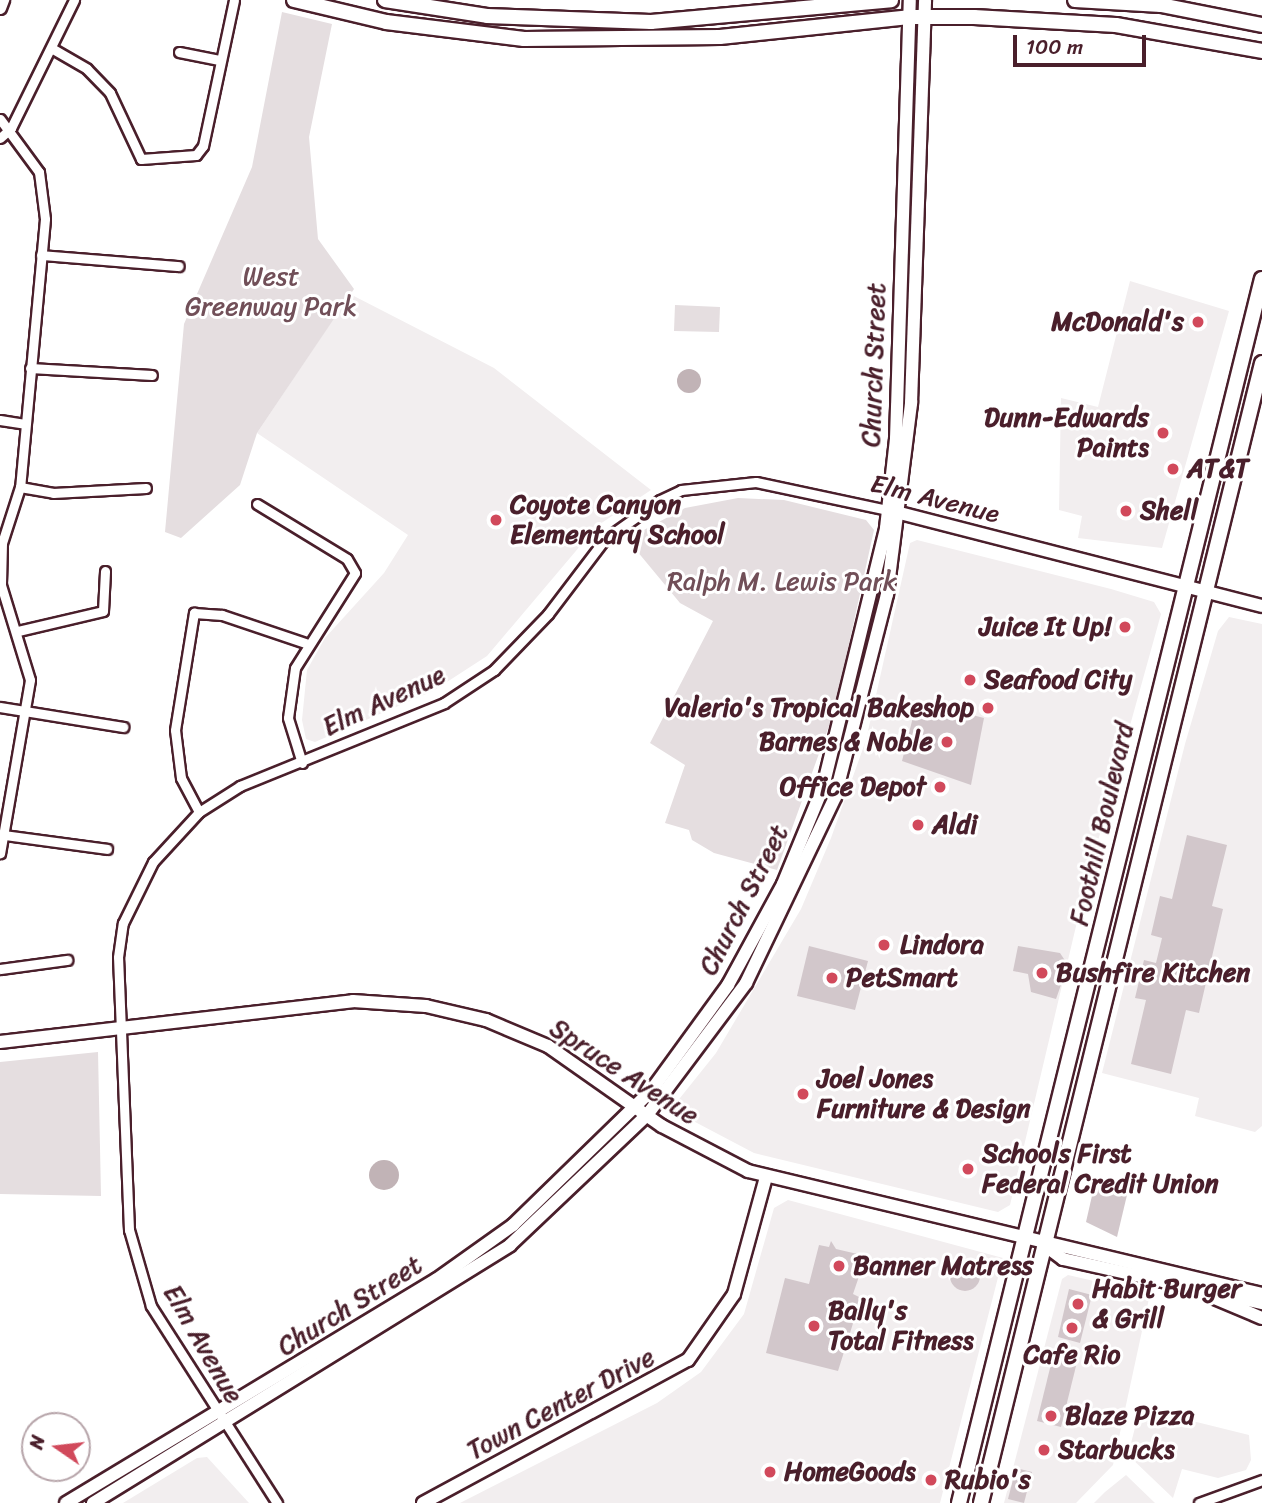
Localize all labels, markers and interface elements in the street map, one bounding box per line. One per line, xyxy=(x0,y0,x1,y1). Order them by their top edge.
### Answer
scale bar xyxy=(1017,21,1150,65)
text: 100 m xyxy=(1026,28,1083,66)
park label: West Greenway Park xyxy=(185,261,357,322)
street label: Church Street xyxy=(856,283,892,447)
place label: McDonald's xyxy=(1051,306,1184,338)
marker: McDonald's xyxy=(1190,314,1206,330)
place label: Dunn-Edwards Paints xyxy=(984,402,1149,464)
marker: Dunn-Edwards Paints xyxy=(1155,425,1171,441)
place label: AT&T xyxy=(1187,453,1249,485)
marker: AT&T xyxy=(1165,461,1181,477)
street label: Elm Avenue xyxy=(867,468,1003,530)
place label: Coyote Canyon Elementary School xyxy=(510,489,725,550)
place label: Shell xyxy=(1140,495,1198,527)
marker: Shell xyxy=(1118,503,1134,519)
marker: Coyote Canyon Elementary School xyxy=(488,512,504,528)
park label: Ralph M. Lewis Park xyxy=(668,566,896,598)
place label: Juice It Up! xyxy=(979,611,1111,643)
marker: Juice It Up! xyxy=(1117,619,1133,635)
street label: Elm Avenue xyxy=(318,659,450,743)
place label: Seafood City xyxy=(984,664,1133,696)
marker: Seafood City xyxy=(962,672,978,688)
place label: Valerio's Tropical Bakeshop xyxy=(662,692,974,724)
marker: Valerio's Tropical Bakeshop xyxy=(980,700,996,716)
street label: Foothill Boulevard xyxy=(1063,719,1141,929)
place label: Barnes & Noble xyxy=(759,726,933,758)
marker: Barnes & Noble xyxy=(939,734,955,750)
place label: Office Depot xyxy=(779,771,926,803)
marker: Office Depot xyxy=(932,779,948,795)
place label: Aldi xyxy=(932,809,977,841)
marker: Aldi xyxy=(910,817,926,833)
street label: Church Street xyxy=(693,820,795,980)
place label: Lindora xyxy=(900,929,984,961)
marker: Lindora xyxy=(874,935,894,955)
place label: Bushfire Kitchen xyxy=(1056,957,1250,989)
place label: PetSmart xyxy=(846,962,958,994)
marker: Bushfire Kitchen xyxy=(1034,965,1050,981)
marker: PetSmart xyxy=(824,970,840,986)
street label: Spruce Avenue xyxy=(544,1012,704,1132)
place label: Joel Jones Furniture & Design xyxy=(817,1063,1031,1124)
marker: Joel Jones Furniture & Design xyxy=(795,1086,811,1102)
place label: Schools First Federal Credit Union xyxy=(982,1138,1218,1200)
marker: Schools First Federal Credit Union xyxy=(960,1161,976,1177)
street label: Church Street xyxy=(272,1249,428,1363)
place label: Banner Matress xyxy=(853,1250,1034,1282)
marker: Banner Matress xyxy=(831,1258,847,1274)
place label: Habit Burger & Grill xyxy=(1092,1273,1241,1334)
street label: Elm Avenue xyxy=(157,1279,249,1409)
place label: Bally's Total Fitness xyxy=(828,1295,975,1356)
marker: Habit Burger & Grill xyxy=(1070,1296,1086,1312)
marker: Bally's Total Fitness xyxy=(806,1318,822,1334)
marker: Cafe Rio xyxy=(1064,1320,1080,1336)
place label: Cafe Rio xyxy=(1023,1339,1121,1371)
street label: Town Center Drive xyxy=(462,1341,660,1467)
place label: Blaze Pizza xyxy=(1065,1400,1195,1432)
marker: Blaze Pizza xyxy=(1043,1408,1059,1424)
north arrow xyxy=(21,1412,91,1482)
text: N xyxy=(19,1432,55,1453)
place label: Starbucks xyxy=(1058,1434,1175,1466)
marker: Starbucks xyxy=(1036,1442,1052,1458)
place label: HomeGoods xyxy=(784,1456,916,1488)
marker: HomeGoods xyxy=(762,1464,778,1480)
place label: Rubio's xyxy=(945,1464,1031,1496)
marker: Rubio's xyxy=(923,1472,939,1488)

